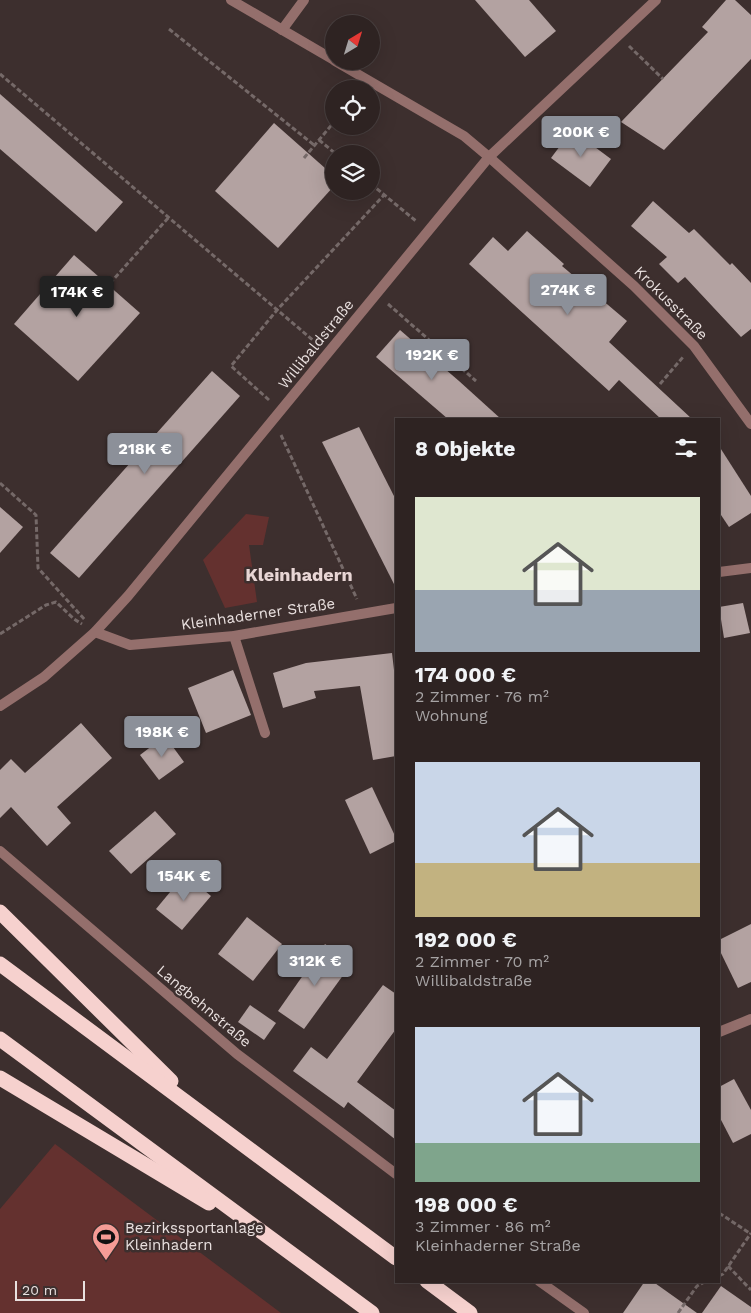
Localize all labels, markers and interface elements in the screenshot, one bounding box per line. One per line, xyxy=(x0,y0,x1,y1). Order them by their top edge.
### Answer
north arrow xyxy=(325,15,380,70)
map controls xyxy=(325,15,380,200)
button: locate xyxy=(325,80,380,135)
pin: 200K € xyxy=(540,116,622,158)
text: 200K € xyxy=(553,122,609,141)
button: layers xyxy=(325,145,380,200)
street label: Krokusstraße xyxy=(630,262,712,344)
pin: 274K € xyxy=(527,274,609,316)
pin: 174K € xyxy=(36,276,118,318)
text: 274K € xyxy=(541,280,595,299)
text: 174K € xyxy=(51,282,103,301)
street label: Willibaldstraße xyxy=(274,296,358,392)
pin: 192K € xyxy=(391,338,473,381)
text: 192K € xyxy=(405,345,459,364)
pin: 218K € xyxy=(104,432,186,475)
icon: filters xyxy=(672,434,700,462)
text: 8 Objekte xyxy=(415,436,515,461)
text: 218K € xyxy=(118,439,172,458)
icon: home xyxy=(513,529,603,619)
district label: Kleinhadern xyxy=(245,564,353,585)
street label: Kleinhaderner Straße xyxy=(180,594,336,634)
text: 174 000 € xyxy=(415,662,516,687)
text: 2 Zimmer · 76 m² xyxy=(415,687,549,706)
text: Wohnung xyxy=(415,706,488,725)
pin: 198K € xyxy=(121,716,203,758)
text: 198K € xyxy=(135,722,189,741)
icon: home xyxy=(513,794,603,884)
pin: 154K € xyxy=(143,860,225,902)
text: 154K € xyxy=(157,866,211,885)
text: 192 000 € xyxy=(415,927,517,952)
pin: 312K € xyxy=(274,944,356,987)
text: 312K € xyxy=(289,951,341,970)
text: 2 Zimmer · 70 m² xyxy=(415,952,549,971)
street label: Langbehnstraße xyxy=(153,961,255,1051)
text: Willibaldstraße xyxy=(415,971,532,990)
icon: home xyxy=(513,1059,603,1149)
text: 198 000 € xyxy=(415,1192,517,1217)
text: 3 Zimmer · 86 m² xyxy=(415,1217,551,1236)
place label: Bezirkssportanlage Kleinhadern xyxy=(125,1219,264,1254)
sports icon: Bezirkssportanlage Kleinhadern xyxy=(91,1222,121,1261)
text: Kleinhaderner Straße xyxy=(415,1236,581,1255)
scale bar xyxy=(15,1278,85,1301)
text: 20 m xyxy=(22,1282,57,1298)

